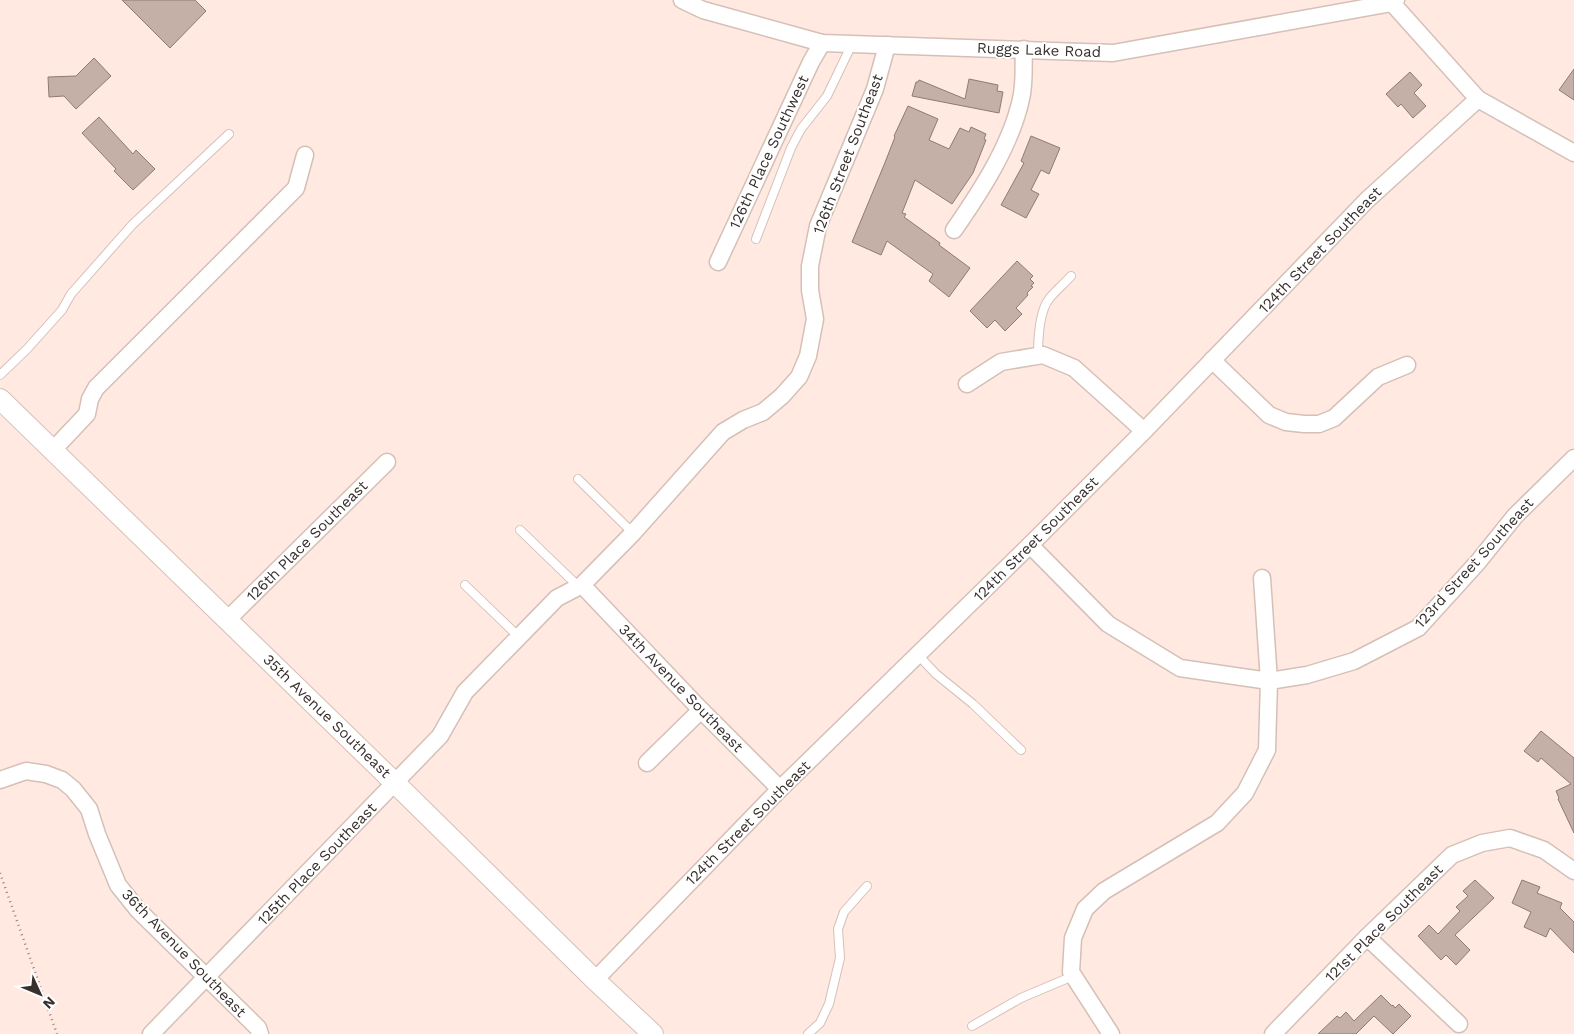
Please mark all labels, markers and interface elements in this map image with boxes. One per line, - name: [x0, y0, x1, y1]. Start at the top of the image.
- street label: Ruggs Lake Road: [977, 39, 1101, 61]
- street label: 126th Street Southeast: [809, 71, 887, 236]
- street label: 126th Place Southwest: [725, 72, 813, 232]
- street label: 124th Street Southeast: [1255, 182, 1386, 317]
- street label: 124th Street Southeast: [970, 472, 1103, 605]
- street label: 126th Place Southeast: [243, 476, 372, 605]
- street label: 123rd Street Southeast: [1411, 494, 1538, 632]
- street label: 34th Avenue Southeast: [615, 620, 747, 756]
- street label: 35th Avenue Southeast: [259, 650, 395, 782]
- street label: 124th Street Southeast: [682, 756, 815, 889]
- street label: 125th Place Southeast: [254, 799, 381, 929]
- street label: 121st Place Southeast: [1321, 860, 1447, 986]
- street label: 36th Avenue Southeast: [118, 885, 250, 1021]
- north arrow: [15, 969, 65, 1019]
- text: N: [40, 994, 59, 1012]

